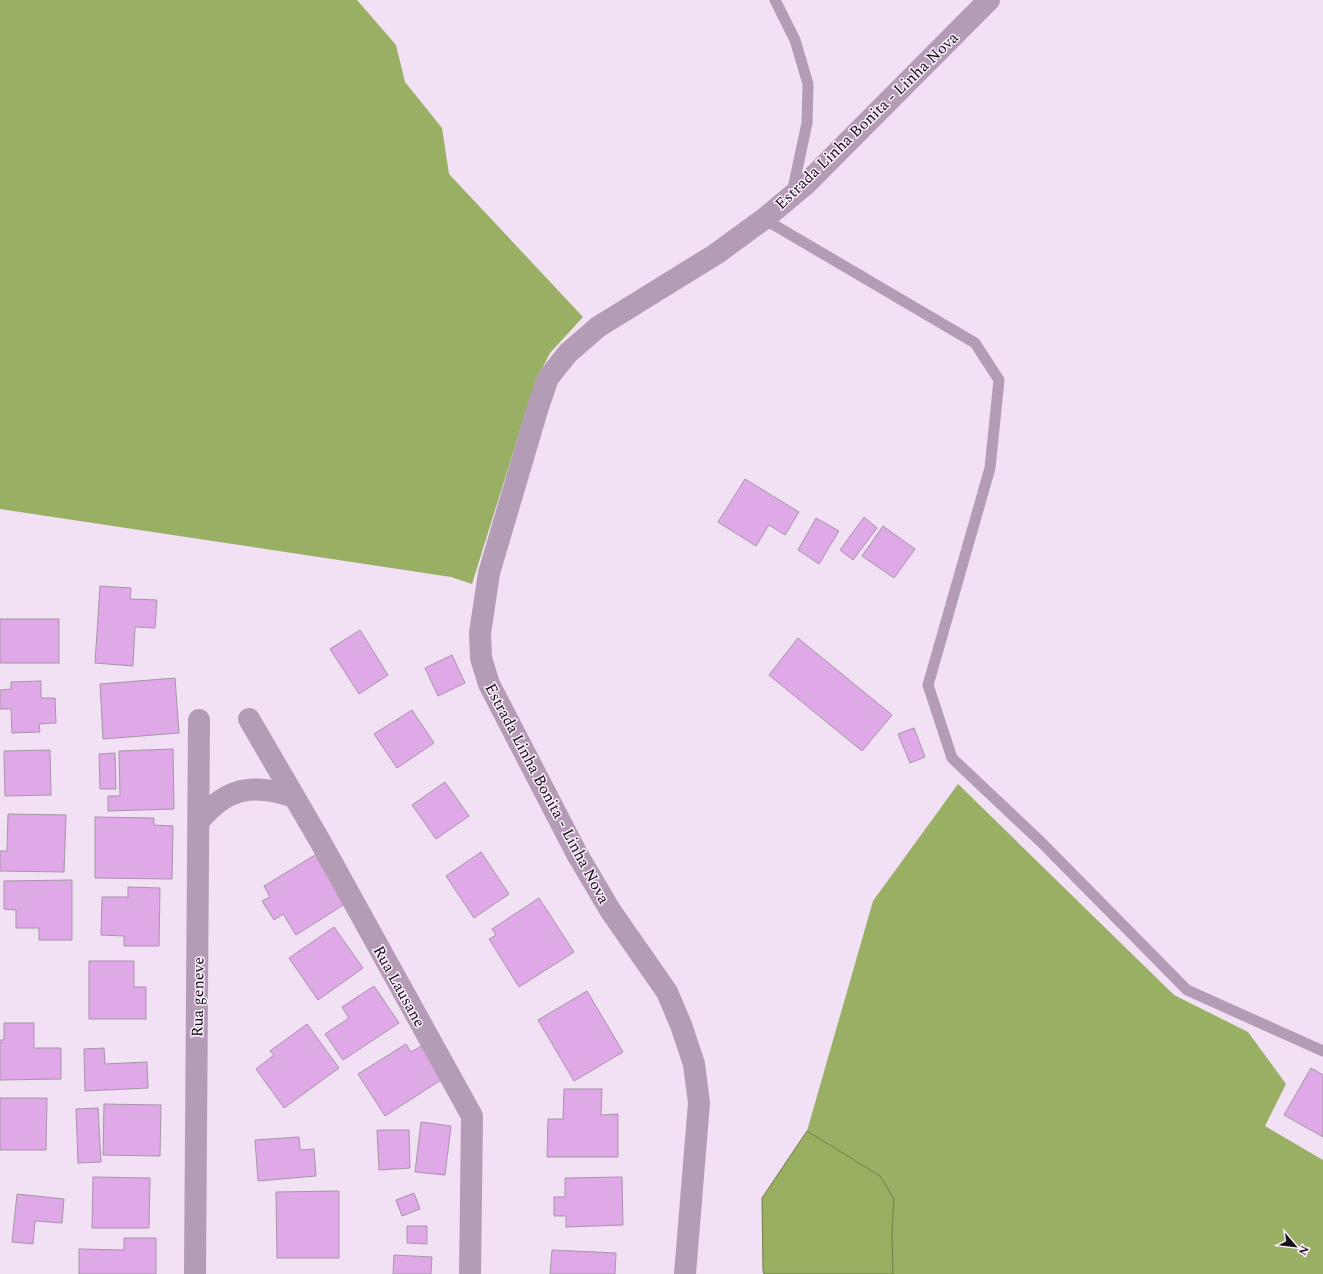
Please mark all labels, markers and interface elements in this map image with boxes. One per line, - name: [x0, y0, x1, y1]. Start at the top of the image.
- street label: Estrada Linha Bonita - Linha Nova: [769, 26, 964, 215]
- street label: Estrada Linha Bonita - Linha Nova: [479, 679, 616, 908]
- street label: Rua Lausane: [367, 941, 431, 1032]
- street label: Rua geneve: [185, 957, 211, 1037]
- north arrow: [1275, 1226, 1315, 1266]
- text: N: [1294, 1243, 1313, 1258]

